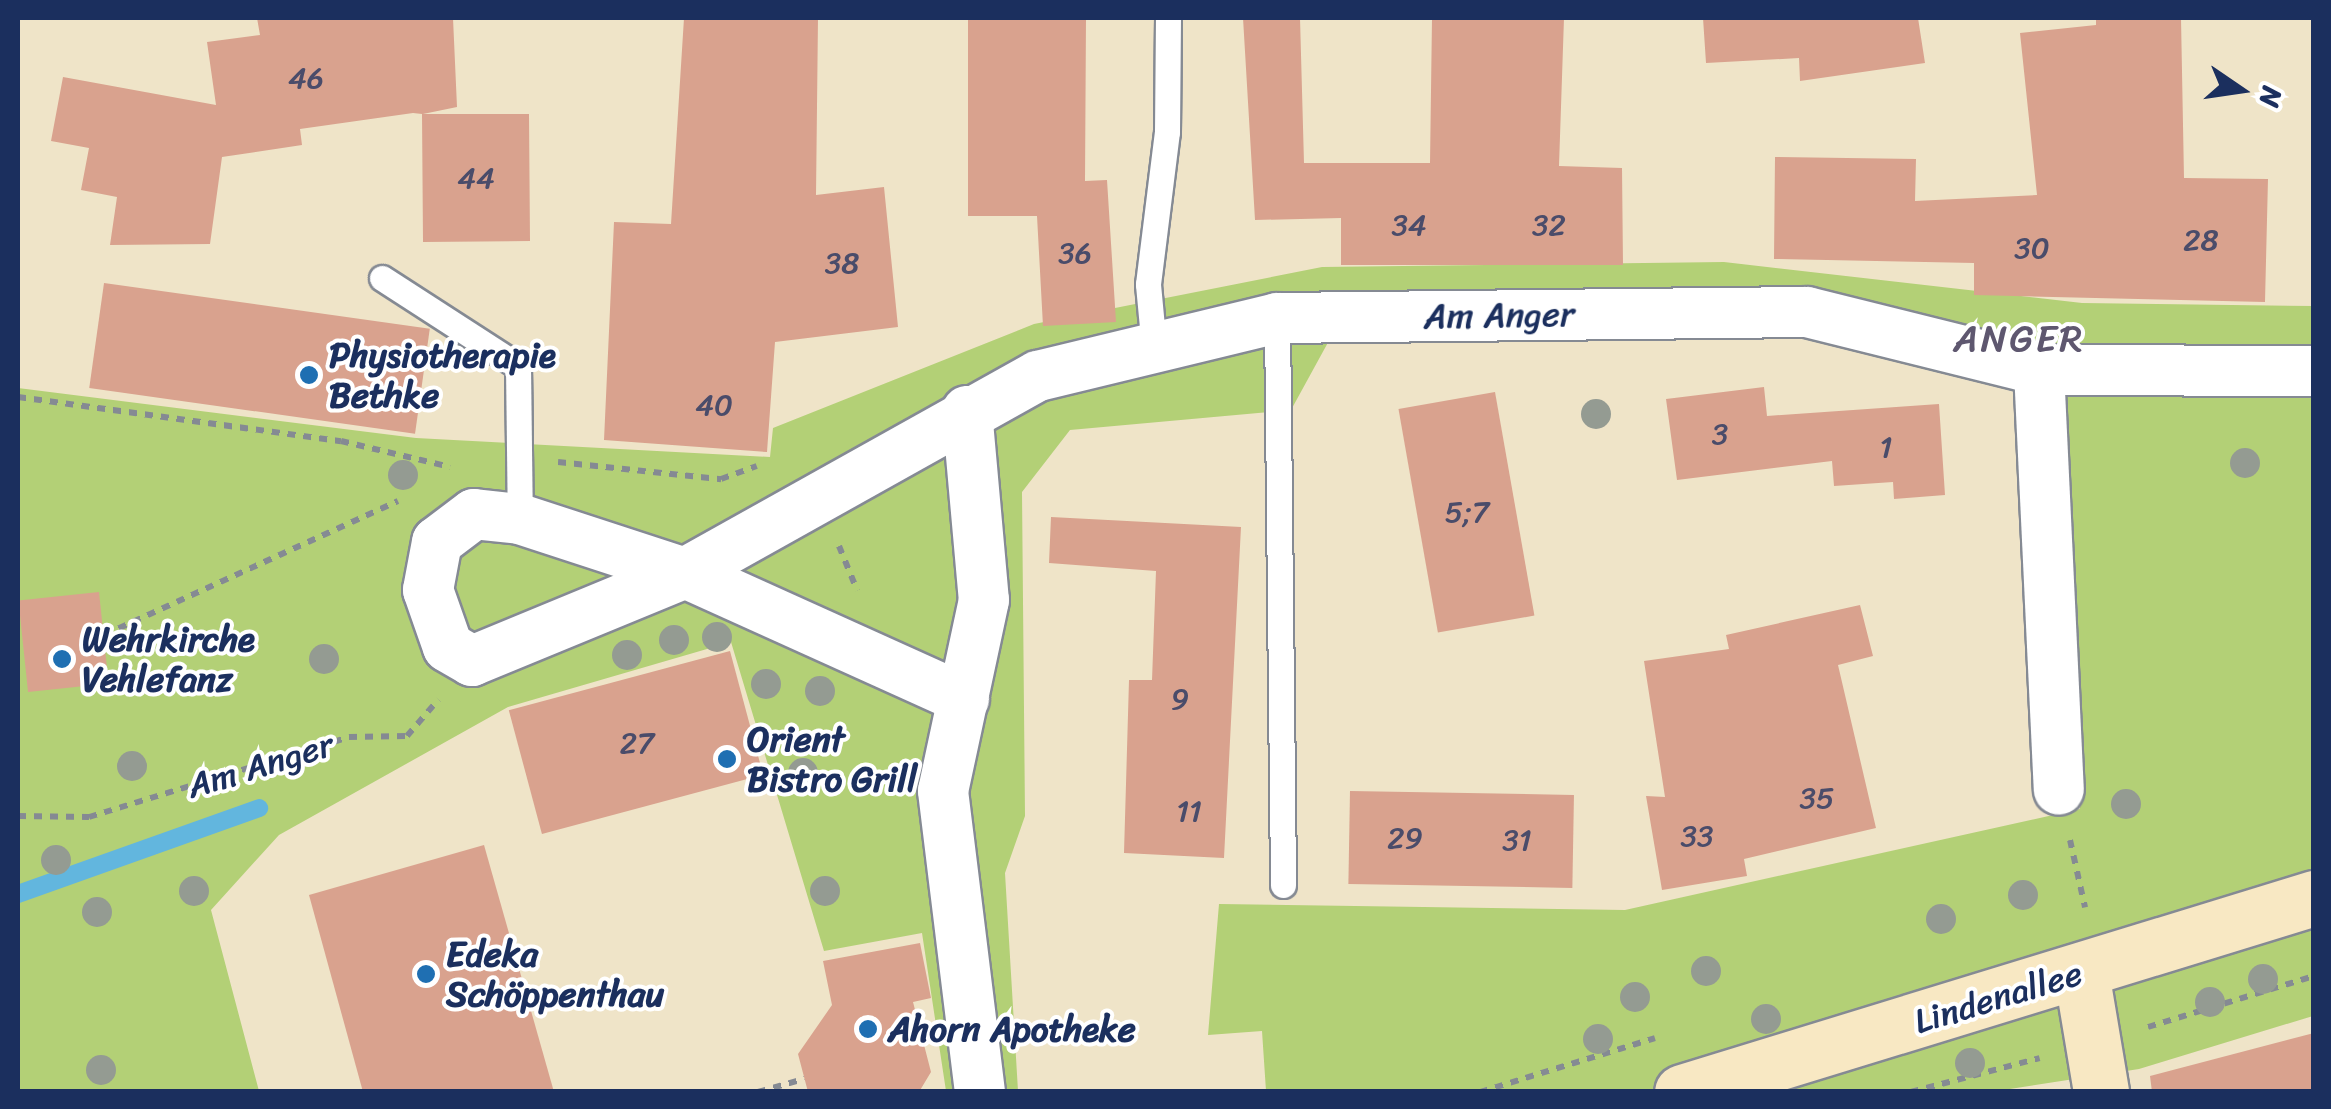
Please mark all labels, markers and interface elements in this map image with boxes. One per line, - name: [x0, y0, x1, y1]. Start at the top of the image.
- north arrow: [2191, 40, 2291, 140]
- house number: 46: [288, 60, 324, 96]
- text: N: [2245, 82, 2297, 112]
- house number: 44: [457, 160, 495, 196]
- house number: 34: [1391, 207, 1427, 243]
- house number: 32: [1532, 207, 1566, 243]
- house number: 28: [2183, 222, 2219, 258]
- house number: 30: [2014, 230, 2050, 266]
- house number: 36: [1058, 235, 1092, 271]
- house number: 38: [825, 245, 859, 281]
- street label: Am Anger: [1423, 293, 1575, 337]
- district label: ANGER: [1953, 316, 2085, 362]
- place label: Physiotherapie Bethke: [329, 334, 556, 416]
- marker: Physiotherapie Bethke: [298, 364, 320, 386]
- house number: 40: [695, 387, 733, 423]
- house number: 3: [1712, 416, 1728, 452]
- house number: 1: [1880, 429, 1892, 465]
- house number: 5;7: [1445, 494, 1489, 530]
- place label: Wehrkirche Vehlefanz: [82, 618, 255, 700]
- marker: Wehrkirche Vehlefanz: [51, 648, 73, 670]
- house number: 9: [1171, 681, 1189, 717]
- place label: Orient Bistro Grill: [747, 718, 917, 800]
- street label: Am Anger: [182, 723, 338, 807]
- house number: 27: [620, 725, 654, 761]
- marker: Orient Bistro Grill: [716, 748, 738, 770]
- house number: 35: [1800, 780, 1834, 816]
- house number: 11: [1176, 793, 1202, 829]
- house number: 33: [1681, 818, 1713, 854]
- house number: 29: [1387, 820, 1423, 856]
- house number: 31: [1502, 822, 1532, 858]
- place label: Edeka Schöppenthau: [446, 933, 664, 1015]
- street label: Lindenallee: [1909, 952, 2087, 1042]
- marker: Edeka Schöppenthau: [415, 963, 437, 985]
- place label: Ahorn Apotheke: [888, 1008, 1136, 1050]
- marker: Ahorn Apotheke: [857, 1018, 879, 1040]

